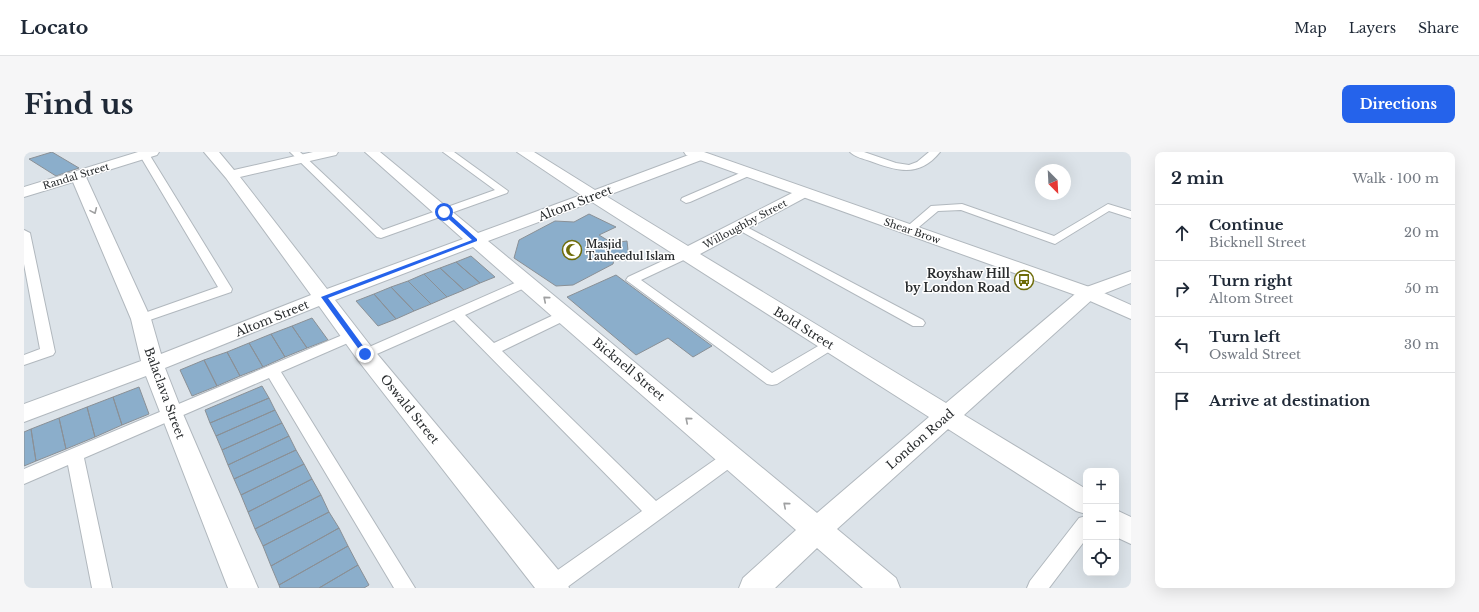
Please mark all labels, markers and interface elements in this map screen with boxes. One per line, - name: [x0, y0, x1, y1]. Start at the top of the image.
- text: Locato: [20, 16, 88, 39]
- text: Map: [1294, 19, 1327, 37]
- text: Layers: [1349, 19, 1396, 37]
- text: Share: [1418, 19, 1459, 37]
- button: Directions: [1342, 85, 1455, 123]
- text: Find us: [24, 87, 134, 122]
- street label: Randal Street: [41, 160, 111, 192]
- north arrow: [1035, 164, 1071, 200]
- text: 2 min: [1171, 168, 1224, 189]
- text: Walk · 100 m: [1352, 170, 1439, 187]
- street label: Altom Street: [535, 182, 615, 224]
- street label: Willoughby Street: [700, 196, 789, 252]
- route start: [435, 203, 453, 221]
- one-way arrow: [89, 208, 97, 215]
- street label: Shear Brow: [882, 215, 943, 247]
- text: Continue: [1209, 215, 1284, 234]
- icon: ahead: [1171, 222, 1193, 244]
- text: 20 m: [1404, 224, 1439, 241]
- text: Bicknell Street: [1209, 234, 1306, 251]
- place label: Masjid Tauheedul Islam: [586, 238, 675, 263]
- mosque icon: Masjid Tauheedul Islam: [561, 239, 583, 261]
- place label: Royshaw Hill by London Road: [904, 266, 1011, 295]
- bus stop icon: Royshaw Hill by London Road: [1013, 269, 1035, 291]
- text: Turn right: [1209, 271, 1292, 290]
- icon: right: [1171, 278, 1193, 300]
- text: 50 m: [1405, 280, 1439, 297]
- text: Altom Street: [1209, 290, 1293, 307]
- street label: Altom Street: [232, 296, 311, 340]
- one-way arrow: [543, 297, 551, 304]
- street label: Bold Street: [771, 303, 837, 353]
- text: Turn left: [1209, 327, 1280, 346]
- street label: Bicknell Street: [590, 334, 668, 404]
- icon: left: [1171, 334, 1193, 356]
- text: 30 m: [1404, 336, 1439, 353]
- street label: Balaclava Street: [141, 345, 189, 441]
- route end: [356, 345, 374, 363]
- text: Oswald Street: [1209, 346, 1301, 363]
- street label: Oswald Street: [377, 371, 443, 447]
- icon: arrive: [1171, 390, 1193, 412]
- text: Arrive at destination: [1209, 391, 1370, 410]
- street label: London Road: [883, 406, 957, 472]
- one-way arrow: [685, 417, 692, 424]
- map controls: [1083, 468, 1119, 576]
- button: +: [1083, 468, 1119, 504]
- one-way arrow: [783, 502, 791, 509]
- button: −: [1083, 504, 1119, 540]
- button: locate: [1083, 540, 1119, 576]

